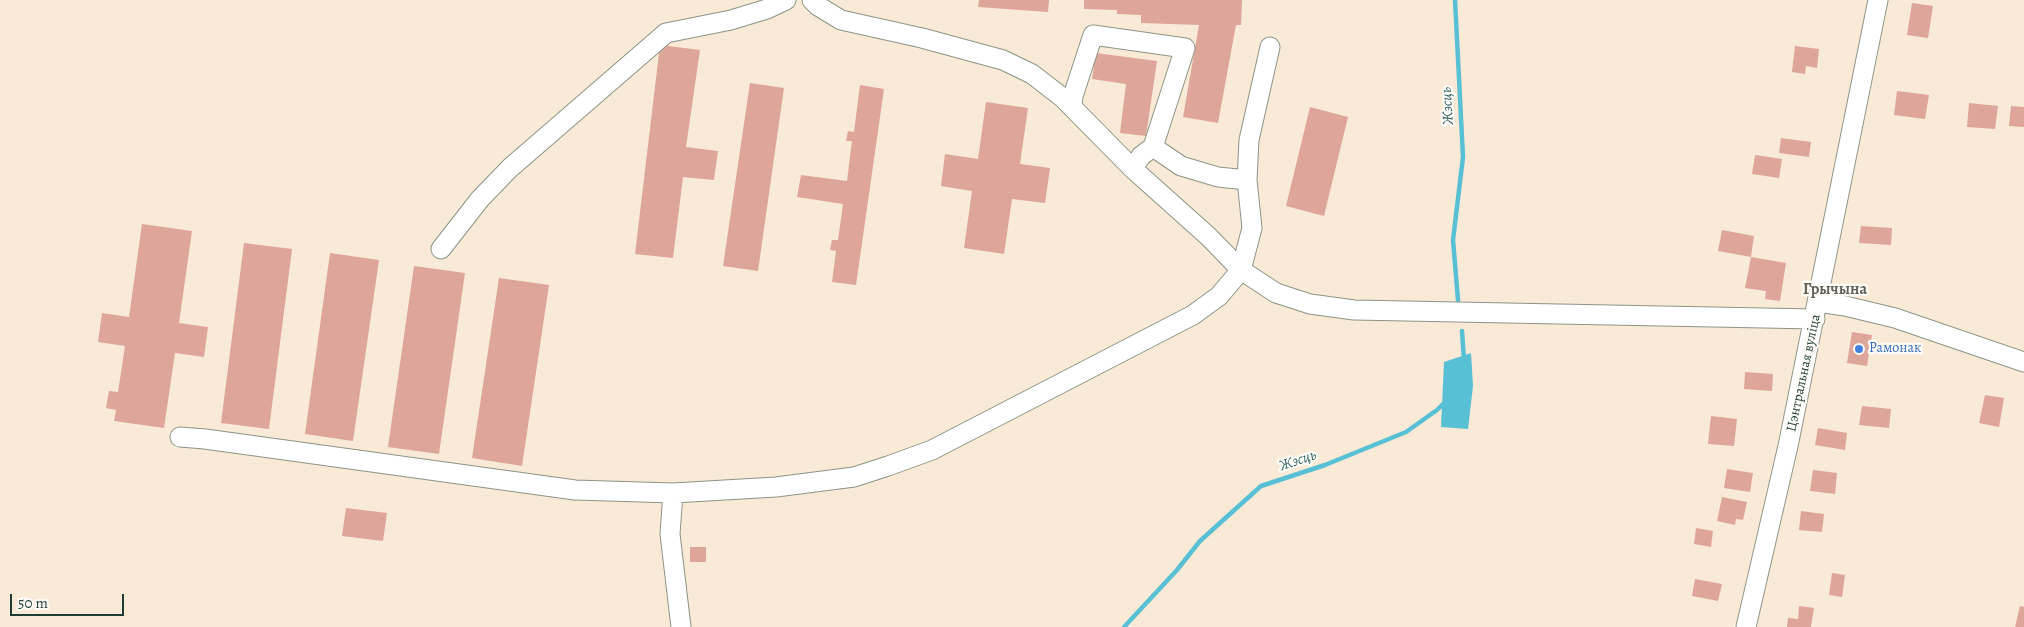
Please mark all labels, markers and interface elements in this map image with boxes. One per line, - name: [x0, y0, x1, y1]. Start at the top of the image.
- water label: Жэсць: [1438, 86, 1458, 126]
- district label: Грычына: [1803, 280, 1867, 300]
- street label: Цэнтральная вуліца: [1783, 313, 1825, 433]
- place label: Рамонак: [1869, 341, 1921, 357]
- marker: Рамонак: [1853, 343, 1865, 355]
- water label: Жэсць: [1277, 447, 1319, 475]
- scale bar: [12, 584, 126, 616]
- text: 50 m: [18, 593, 48, 613]

